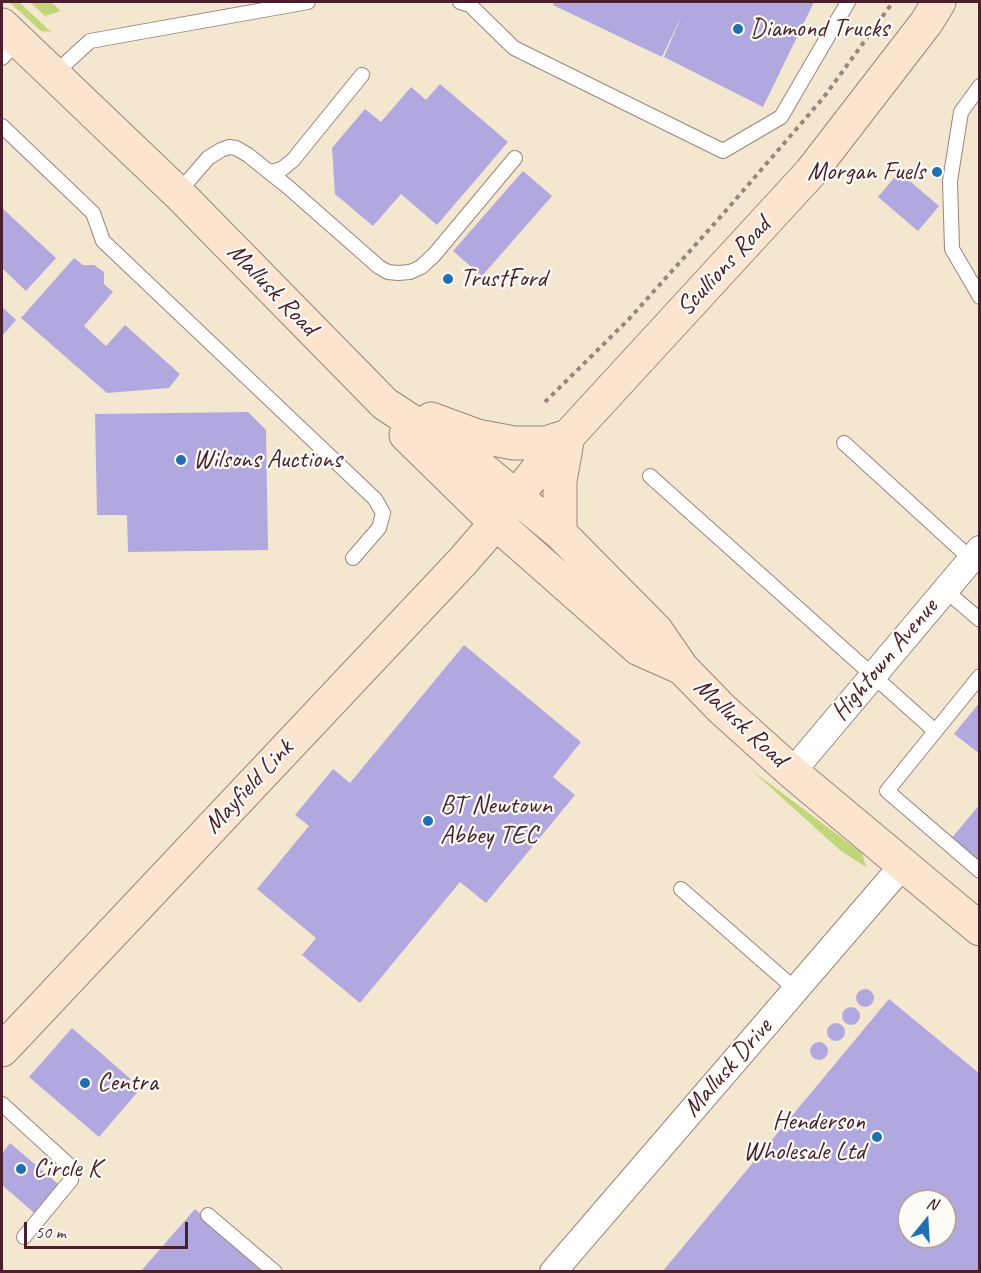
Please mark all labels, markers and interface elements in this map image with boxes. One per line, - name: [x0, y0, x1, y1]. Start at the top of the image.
- place label: Diamond Trucks: [750, 13, 889, 45]
- marker: Diamond Trucks: [731, 22, 745, 36]
- place label: Morgan Fuels: [807, 156, 925, 188]
- marker: Morgan Fuels: [930, 165, 944, 179]
- street label: Scullions Road: [670, 211, 778, 323]
- street label: Mallusk Road: [220, 237, 324, 343]
- place label: TrustFord: [460, 263, 547, 295]
- marker: TrustFord: [441, 272, 455, 286]
- place label: Wilsons Auctions: [193, 444, 342, 476]
- marker: Wilsons Auctions: [174, 453, 188, 467]
- street label: Hightown Avenue: [825, 593, 945, 727]
- street label: Mallusk Road: [687, 672, 793, 774]
- street label: Mayfield Link: [198, 734, 300, 840]
- place label: BT Newtown Abbey TEC: [440, 790, 552, 852]
- marker: BT Newtown Abbey TEC: [421, 814, 435, 828]
- street label: Mallusk Drive: [677, 1013, 779, 1123]
- place label: Centra: [97, 1067, 158, 1099]
- marker: Centra: [78, 1076, 92, 1090]
- place label: Henderson Wholesale Ltd: [743, 1106, 865, 1168]
- marker: Henderson Wholesale Ltd: [870, 1130, 884, 1144]
- place label: Circle K: [33, 1153, 101, 1185]
- marker: Circle K: [14, 1162, 28, 1176]
- north arrow: [897, 1189, 957, 1249]
- text: N: [924, 1193, 940, 1215]
- scale bar: [27, 1210, 190, 1248]
- text: 50 m: [35, 1221, 66, 1243]

